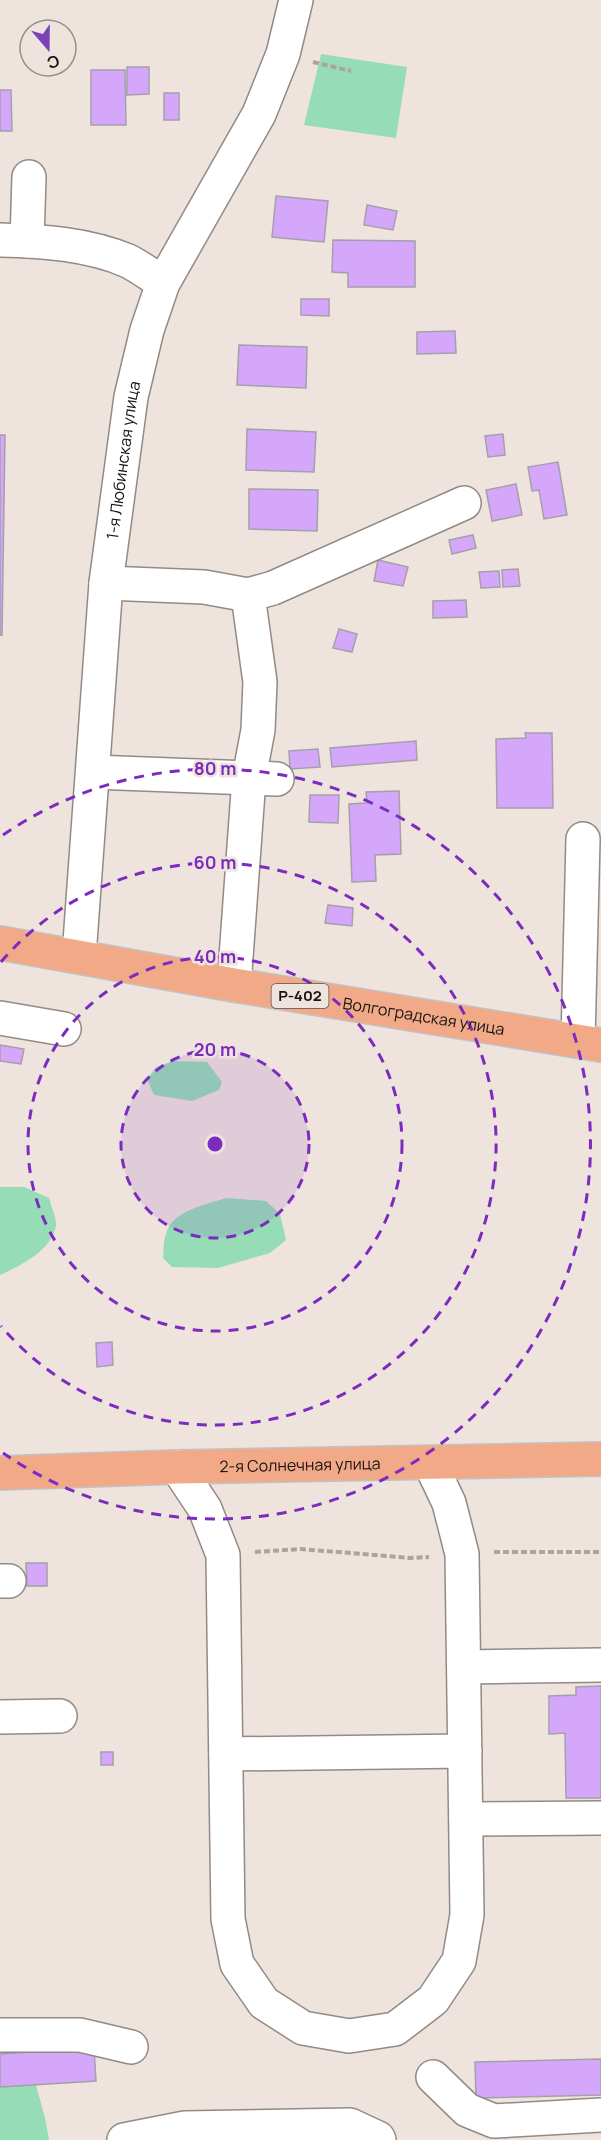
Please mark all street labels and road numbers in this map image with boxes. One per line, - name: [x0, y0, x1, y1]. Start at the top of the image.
- street label: 1-я Любинская улица: [101, 379, 145, 541]
- road number: Р-402: [272, 984, 328, 1008]
- street label: Волгоградская улица: [341, 992, 506, 1040]
- street label: 2-я Солнечная улица: [219, 1452, 381, 1477]

